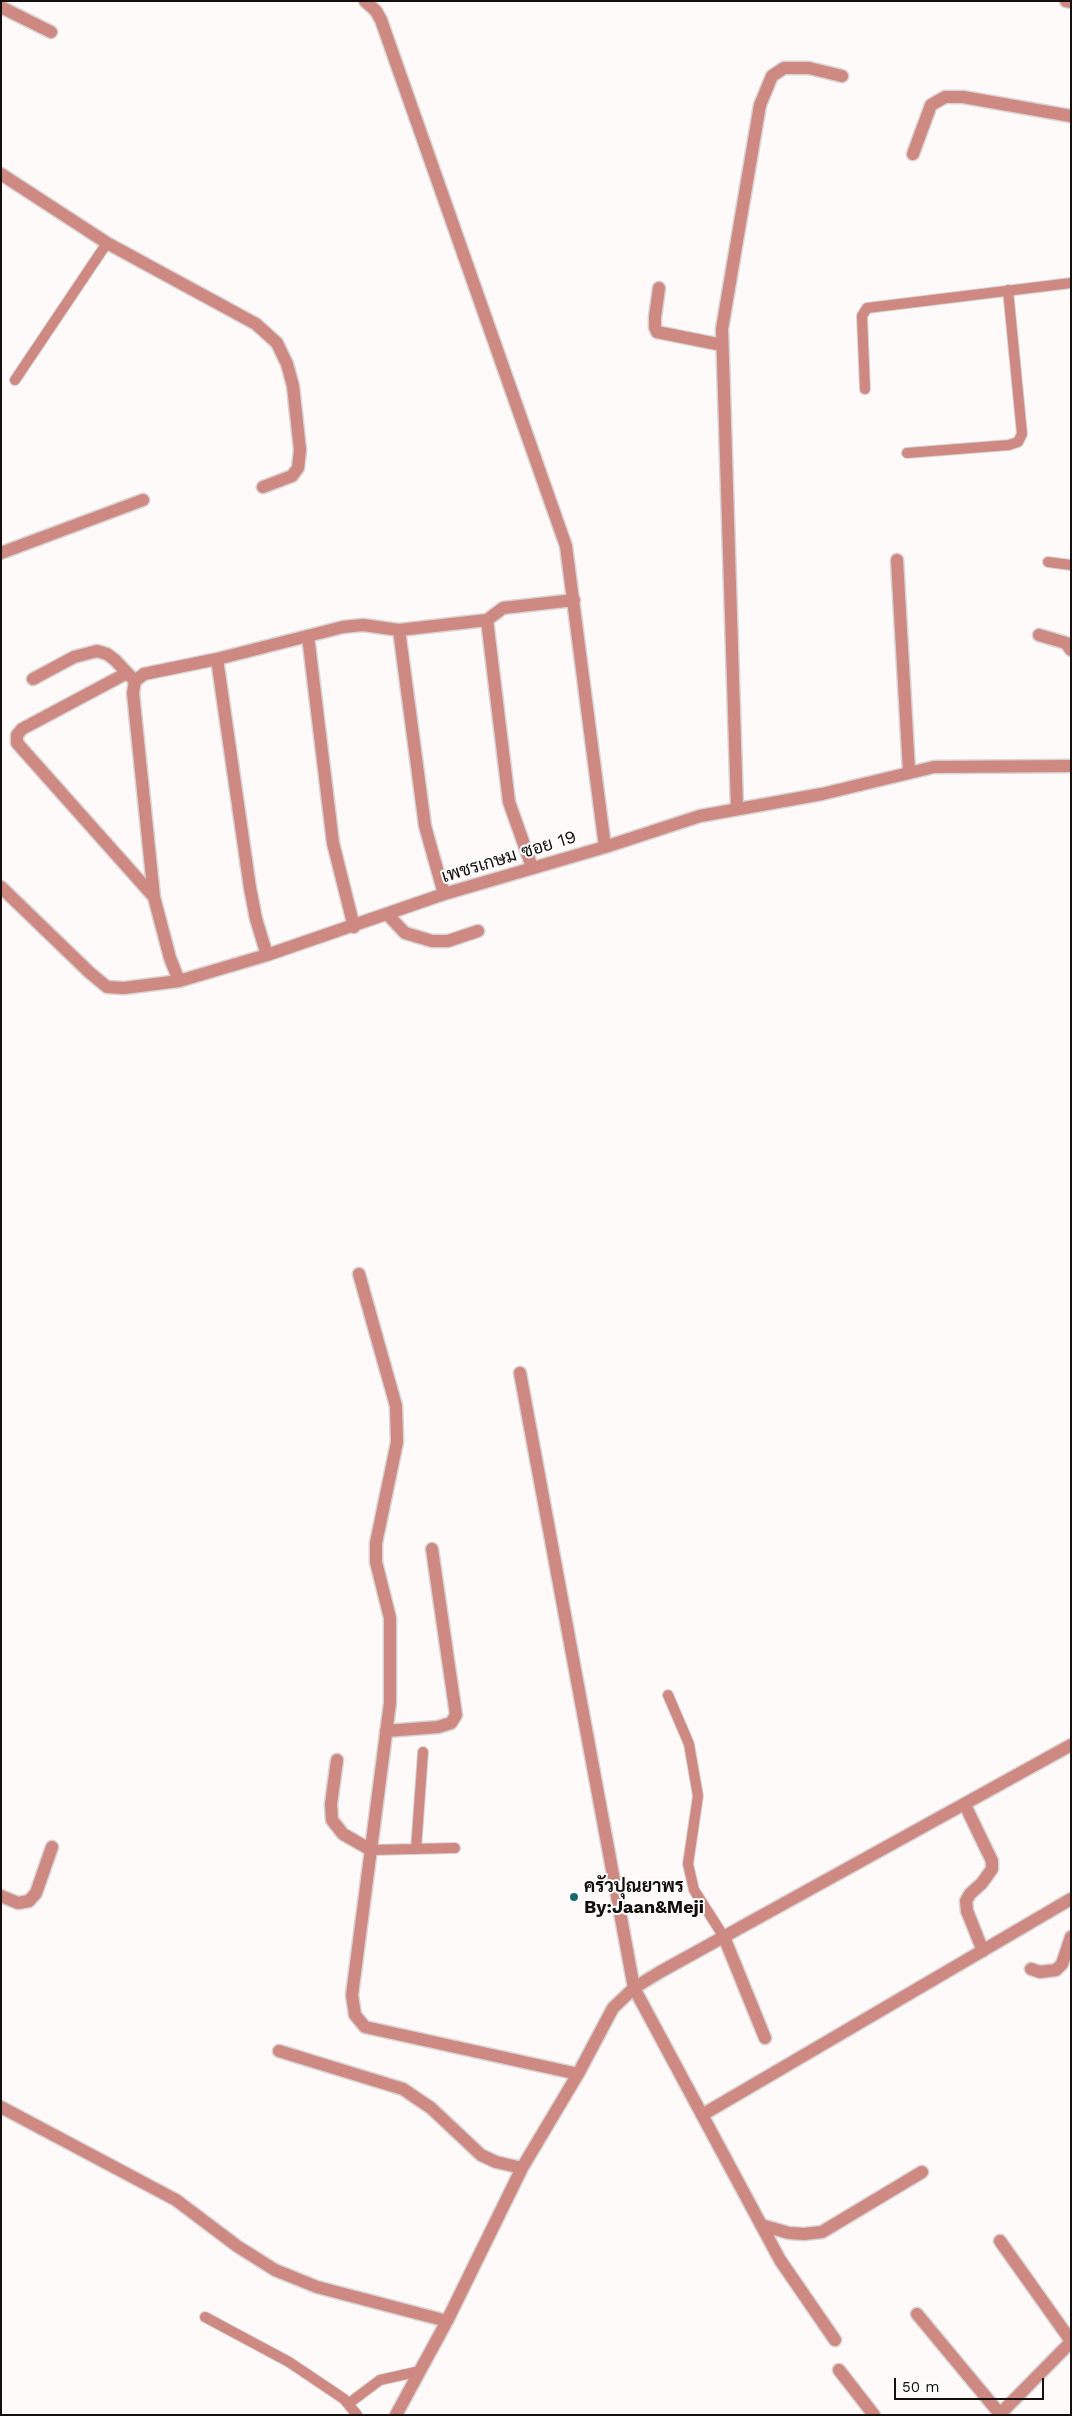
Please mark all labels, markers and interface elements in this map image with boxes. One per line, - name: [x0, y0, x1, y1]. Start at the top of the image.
- street label: เพชรเกษม ซอย 19: [439, 826, 579, 888]
- place label: ครัวปุณยาพร By:Jaan&Meji: [584, 1876, 704, 1918]
- marker: ครัวปุณยาพร By:Jaan&Meji: [568, 1891, 580, 1903]
- scale bar: [897, 2368, 1047, 2400]
- text: 50 m: [902, 2378, 939, 2396]

